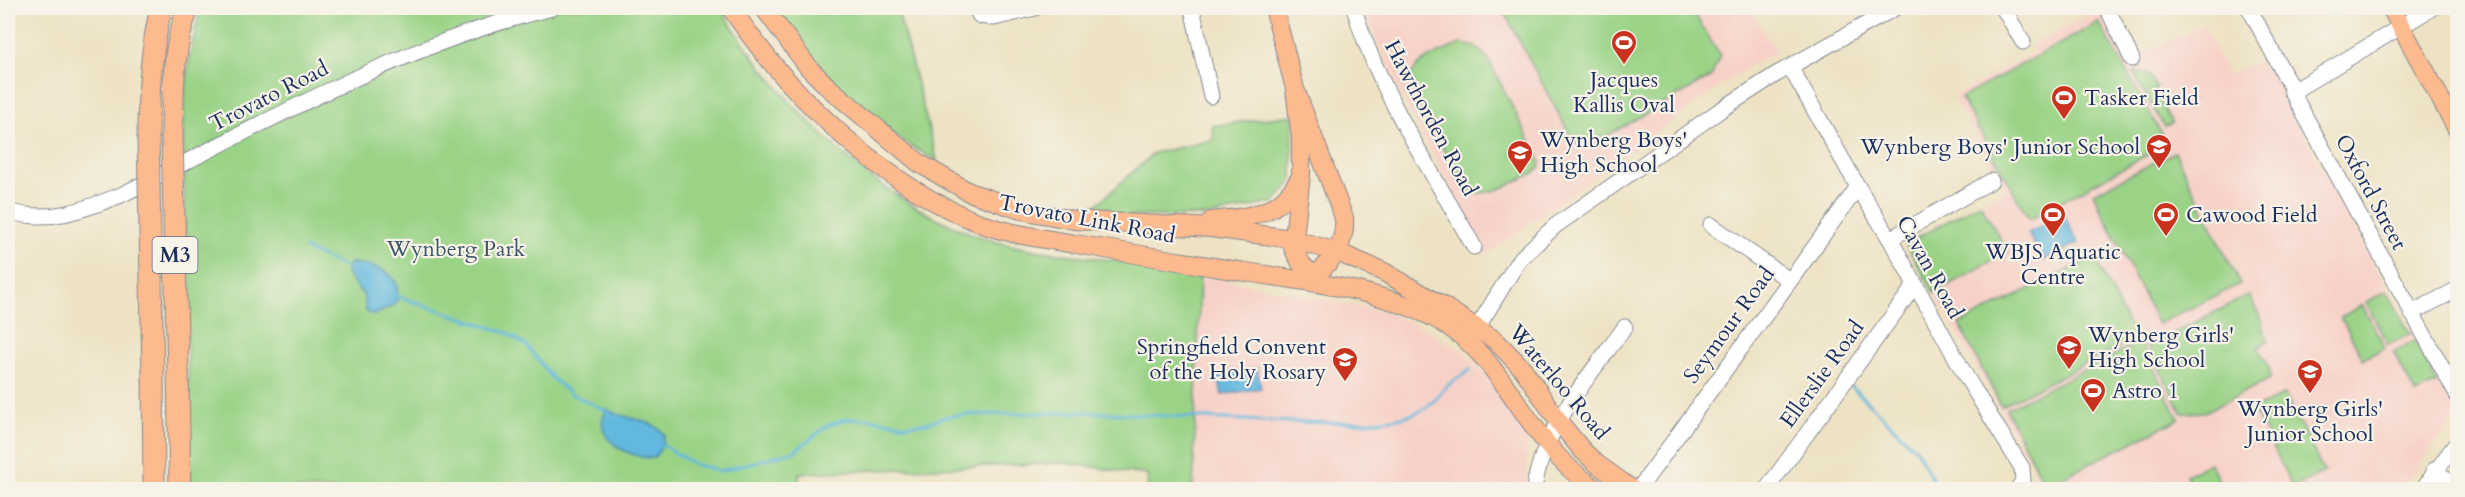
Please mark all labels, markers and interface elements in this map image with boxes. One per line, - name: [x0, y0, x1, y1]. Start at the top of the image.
- sports icon: Jacques Kallis Oval: [1609, 28, 1639, 66]
- street label: Hawthorden Road: [1377, 35, 1485, 202]
- street label: Trovato Road: [204, 53, 334, 139]
- place label: Jacques Kallis Oval: [1573, 65, 1675, 120]
- sports icon: Tasker Field: [2049, 83, 2079, 121]
- place label: Tasker Field: [2084, 83, 2199, 113]
- place label: Wynberg Boys' High School: [1539, 125, 1687, 180]
- street label: Oxford Street: [2328, 129, 2414, 255]
- place label: Wynberg Boys' Junior School: [1859, 132, 2140, 162]
- school or university icon: Wynberg Boys' Junior School: [2144, 132, 2174, 170]
- school or university icon: Wynberg Boys' High School: [1505, 138, 1535, 176]
- street label: Trovato Link Road: [996, 187, 1178, 251]
- sports icon: WBJS Aquatic Centre: [2038, 200, 2068, 238]
- sports icon: Cawood Field: [2151, 200, 2181, 238]
- place label: Cawood Field: [2186, 200, 2318, 230]
- street label: Cavan Road: [1889, 210, 1971, 324]
- park label: Wynberg Park: [386, 234, 526, 264]
- road number: M3: [152, 237, 198, 273]
- place label: WBJS Aquatic Centre: [1984, 237, 2121, 292]
- street label: Seymour Road: [1676, 260, 1782, 389]
- street label: Ellerslie Road: [1773, 314, 1871, 434]
- street label: Waterloo Road: [1501, 317, 1616, 446]
- place label: Wynberg Girls' High School: [2087, 320, 2234, 375]
- place label: Springfield Convent of the Holy Rosary: [1137, 332, 1326, 387]
- school or university icon: Wynberg Girls' High School: [2054, 333, 2084, 371]
- school or university icon: Springfield Convent of the Holy Rosary: [1330, 345, 1360, 383]
- school or university icon: Wynberg Girls' Junior School: [2295, 357, 2325, 395]
- sports icon: Astro 1: [2078, 376, 2108, 414]
- place label: Astro 1: [2112, 376, 2179, 406]
- place label: Wynberg Girls' Junior School: [2236, 394, 2383, 449]

